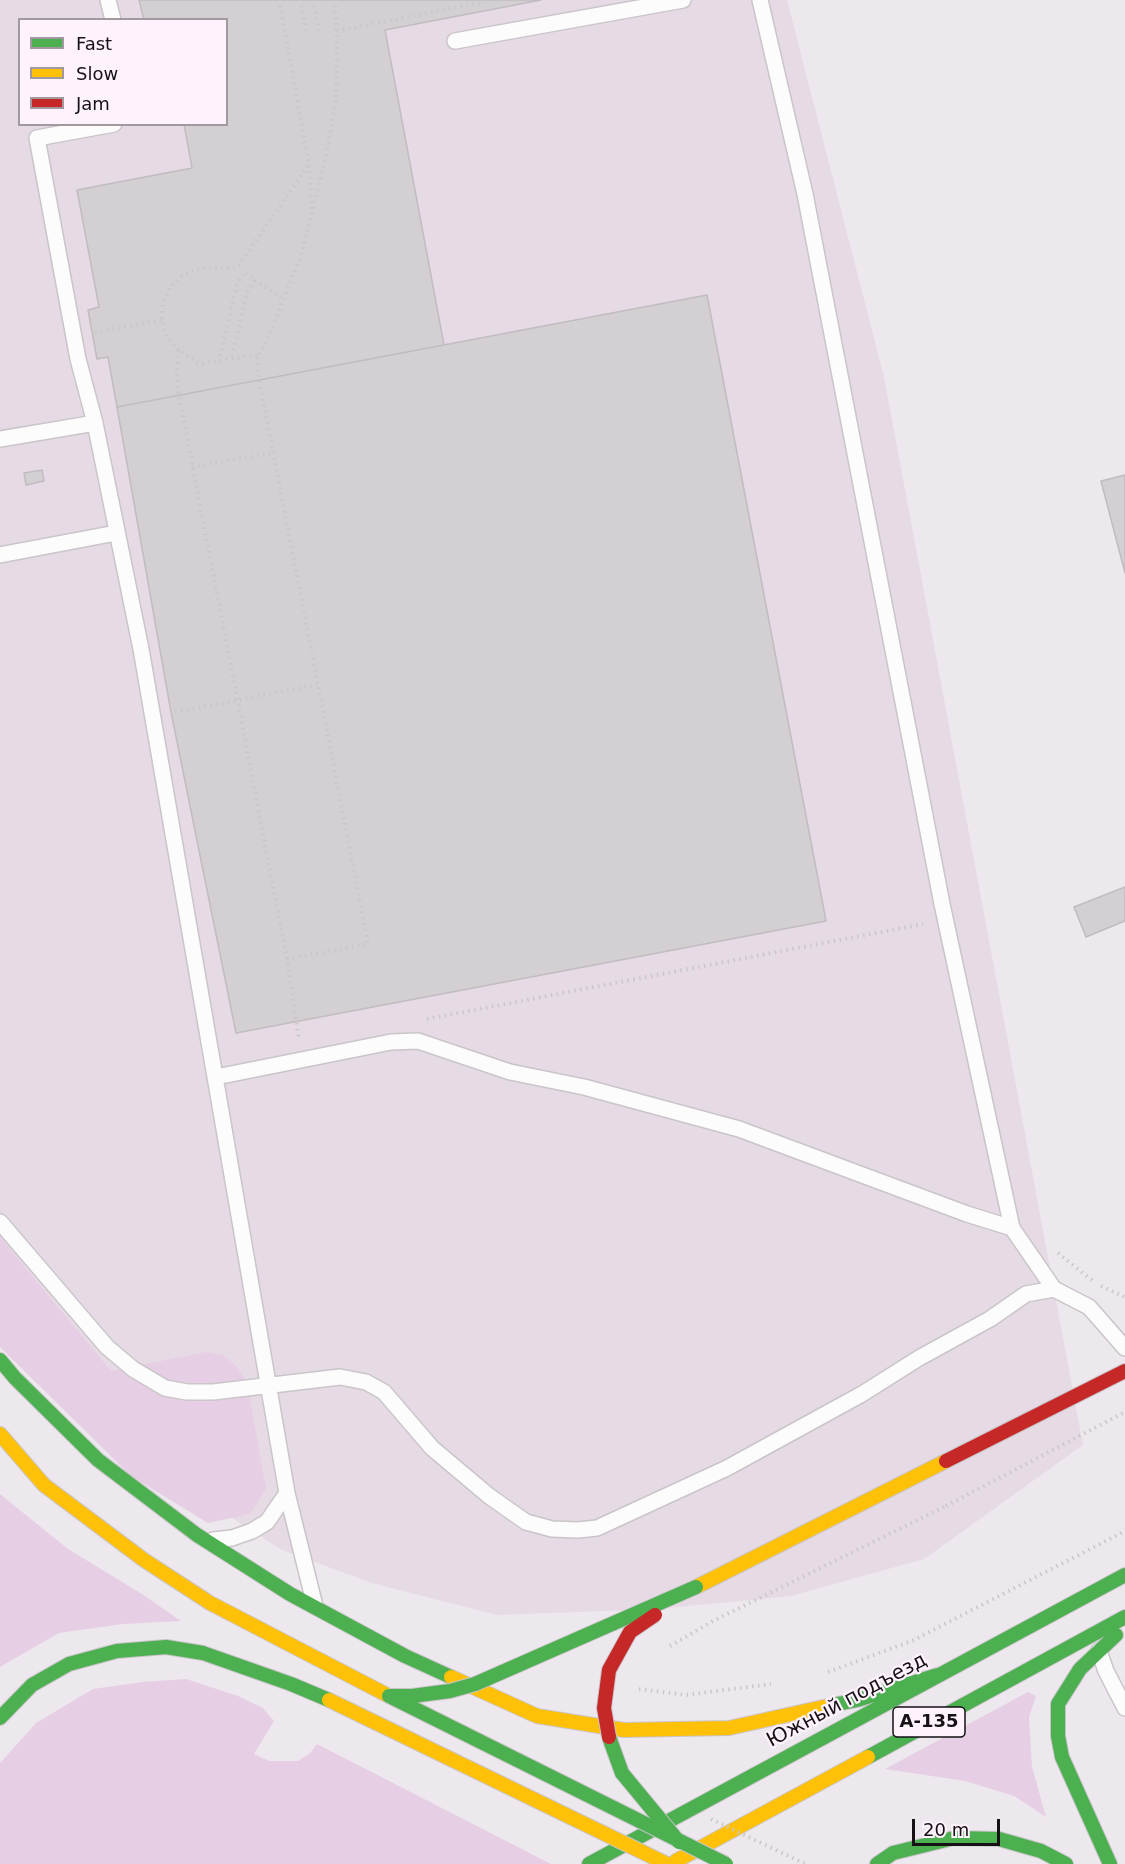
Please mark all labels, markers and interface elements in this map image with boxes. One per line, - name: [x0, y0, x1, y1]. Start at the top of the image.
- legend: [18, 18, 228, 126]
- text: Fast: [76, 33, 112, 54]
- text: Slow: [76, 63, 118, 84]
- text: Jam: [76, 93, 110, 114]
- street label: Южный подъезд: [763, 1649, 931, 1753]
- road number: А-135: [893, 1707, 965, 1737]
- scale bar: [915, 1807, 1004, 1845]
- text: 20 m: [923, 1819, 969, 1840]

